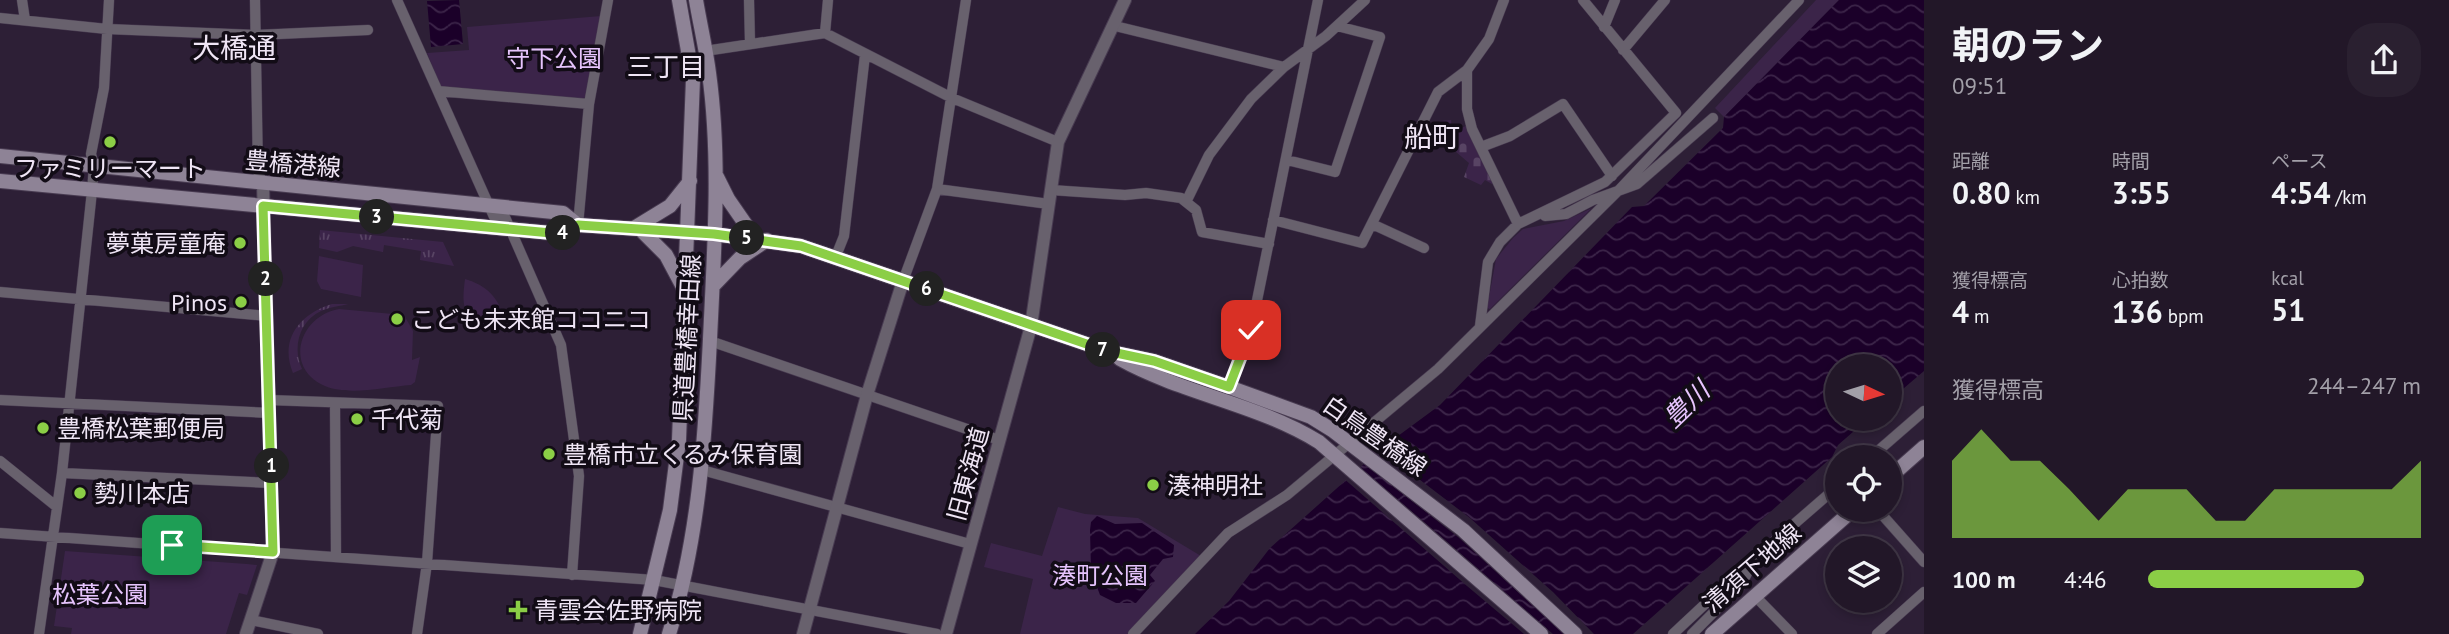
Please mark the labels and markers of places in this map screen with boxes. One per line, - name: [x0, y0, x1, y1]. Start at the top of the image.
- marker: ファミリーマート: [102, 134, 118, 150]
- place label: ファミリーマート: [14, 153, 206, 184]
- pin: 3: [360, 200, 394, 234]
- pin: 4: [546, 216, 580, 250]
- pin: 5: [730, 220, 764, 256]
- place label: 夢菓房童庵: [106, 228, 226, 259]
- marker: 夢菓房童庵: [232, 235, 248, 251]
- pin: 2: [248, 262, 284, 296]
- pin: 6: [909, 272, 944, 306]
- place label: Pinos: [171, 287, 227, 318]
- marker: Pinos: [233, 294, 249, 310]
- pin: [1221, 300, 1281, 360]
- place label: こども未来館ココニコ: [411, 304, 651, 335]
- marker: こども未来館ココニコ: [389, 311, 405, 327]
- pin: 7: [1086, 332, 1120, 368]
- place label: 千代菊: [371, 404, 443, 435]
- marker: 千代菊: [349, 411, 365, 427]
- place label: 豊橋松葉郵便局: [57, 413, 225, 444]
- marker: 豊橋松葉郵便局: [35, 420, 51, 436]
- place label: 豊橋市立くるみ保育園: [563, 439, 803, 470]
- marker: 豊橋市立くるみ保育園: [541, 446, 557, 462]
- pin: 1: [254, 448, 290, 484]
- place label: 湊神明社: [1167, 470, 1263, 501]
- marker: 湊神明社: [1145, 477, 1161, 493]
- place label: 勢川本店: [94, 478, 190, 509]
- marker: 勢川本店: [72, 485, 88, 501]
- pin: [142, 515, 202, 575]
- place label: 青雲会佐野病院: [534, 595, 702, 626]
- marker: 青雲会佐野病院: [508, 600, 528, 620]

